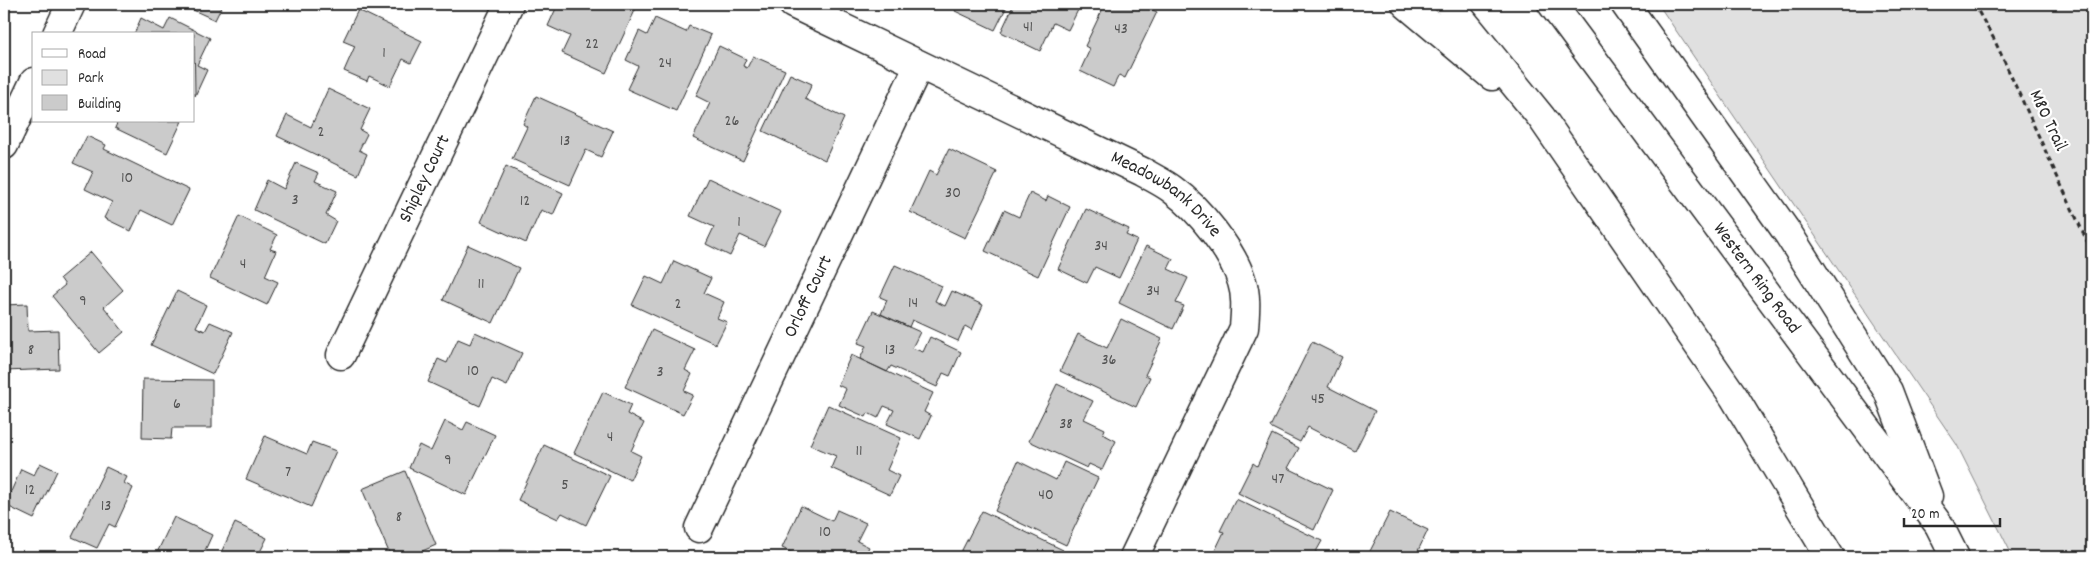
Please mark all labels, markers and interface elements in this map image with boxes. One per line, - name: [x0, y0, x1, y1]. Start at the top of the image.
- house number: 41: [1023, 16, 1033, 39]
- house number: 43: [1114, 18, 1128, 41]
- legend: [32, 32, 195, 122]
- house number: 22: [585, 33, 599, 56]
- house number: 1: [382, 42, 386, 65]
- text: Road: [78, 44, 106, 66]
- house number: 24: [658, 52, 672, 75]
- text: Park: [78, 68, 104, 90]
- street label: M80 Trail: [2021, 86, 2073, 157]
- text: Building: [78, 94, 121, 116]
- house number: 26: [725, 110, 740, 133]
- house number: 2: [318, 121, 325, 144]
- house number: 13: [560, 130, 570, 153]
- street label: Shipley Court: [393, 131, 458, 228]
- street label: Meadowbank Drive: [1106, 145, 1228, 243]
- house number: 10: [121, 167, 133, 190]
- house number: 30: [945, 182, 961, 205]
- house number: 3: [291, 189, 299, 212]
- house number: 12: [520, 190, 530, 213]
- house number: 1: [737, 211, 741, 234]
- street label: Western Ring Road: [1706, 217, 1806, 340]
- house number: 34: [1094, 235, 1108, 258]
- street label: Orloff Court: [778, 251, 840, 342]
- house number: 4: [240, 253, 246, 276]
- house number: 11: [477, 273, 485, 296]
- house number: 34: [1146, 280, 1160, 303]
- house number: 9: [79, 290, 87, 313]
- house number: 14: [908, 292, 918, 315]
- house number: 2: [675, 293, 682, 316]
- house number: 8: [28, 339, 34, 362]
- house number: 13: [885, 339, 895, 362]
- house number: 36: [1102, 349, 1117, 372]
- house number: 10: [467, 360, 479, 383]
- house number: 3: [656, 361, 664, 384]
- house number: 45: [1311, 388, 1325, 411]
- house number: 6: [173, 393, 181, 416]
- house number: 38: [1059, 413, 1073, 436]
- house number: 4: [607, 426, 613, 449]
- house number: 11: [855, 440, 863, 463]
- house number: 9: [444, 449, 452, 472]
- house number: 7: [285, 461, 291, 484]
- house number: 47: [1272, 468, 1284, 491]
- house number: 5: [561, 474, 569, 497]
- house number: 12: [25, 479, 35, 502]
- house number: 40: [1038, 484, 1054, 507]
- house number: 13: [101, 495, 111, 518]
- scale bar: [1904, 496, 2000, 528]
- text: 20 m: [1911, 504, 1939, 526]
- house number: 8: [396, 506, 402, 529]
- house number: 10: [819, 521, 831, 544]

